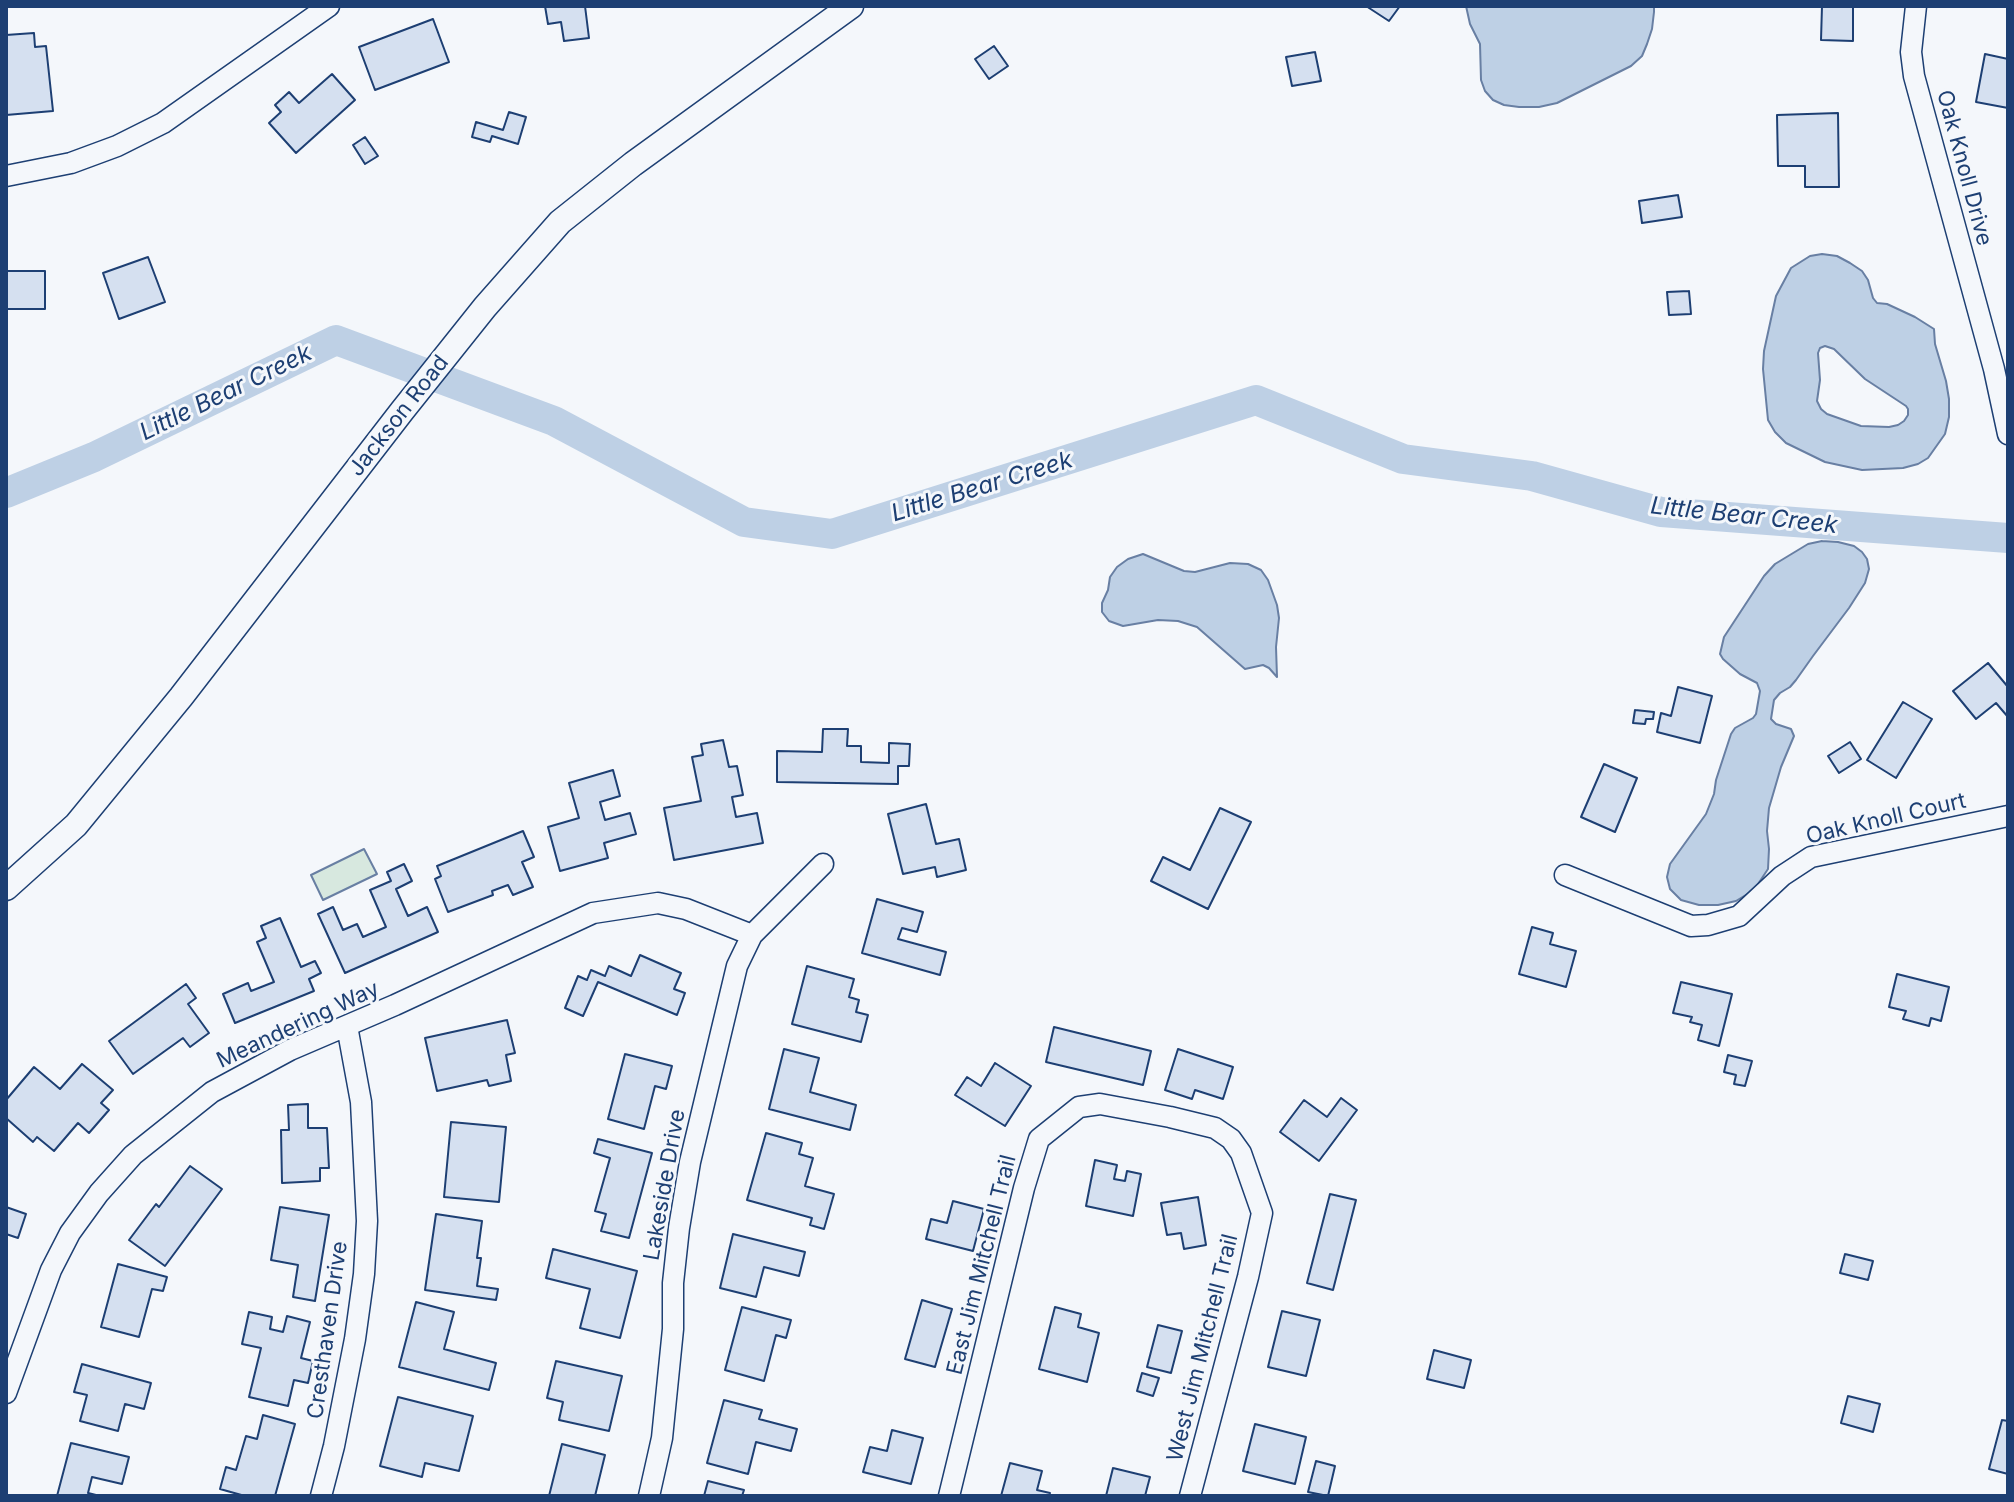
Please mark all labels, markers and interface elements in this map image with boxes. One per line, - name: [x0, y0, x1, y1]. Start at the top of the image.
- street label: Oak Knoll Drive: [1931, 87, 1997, 249]
- water label: Little Bear Creek: [135, 339, 317, 447]
- street label: Jackson Road: [343, 350, 455, 482]
- water label: Little Bear Creek: [888, 446, 1076, 528]
- water label: Little Bear Creek: [1649, 492, 1839, 540]
- street label: Oak Knoll Court: [1803, 788, 1969, 850]
- street label: Meandering Way: [213, 976, 383, 1074]
- street label: Lakeside Drive: [639, 1107, 691, 1263]
- street label: East Jim Mitchell Trail: [942, 1152, 1022, 1378]
- street label: West Jim Mitchell Trail: [1162, 1232, 1244, 1464]
- street label: Cresthaven Drive: [302, 1239, 354, 1421]

